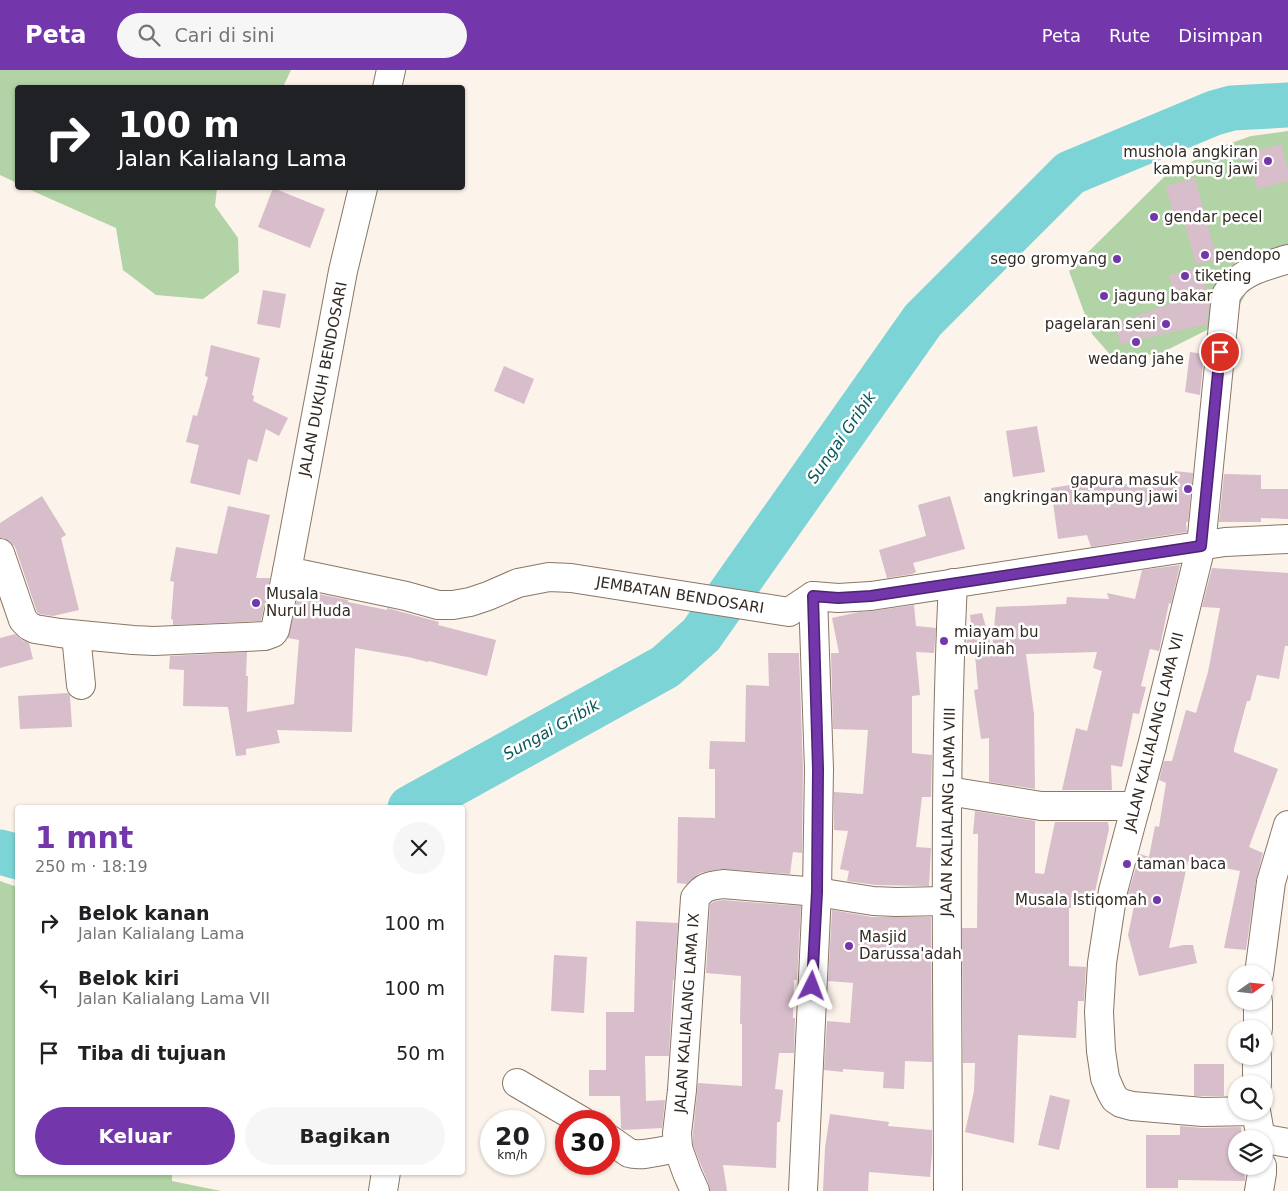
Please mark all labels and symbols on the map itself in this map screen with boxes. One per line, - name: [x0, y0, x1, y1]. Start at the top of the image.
- place label: mushola angkiran kampung jawi: [1123, 143, 1258, 178]
- marker: mushola angkiran kampung jawi: [1262, 155, 1274, 167]
- place label: gendar pecel: [1164, 208, 1262, 226]
- marker: gendar pecel: [1148, 211, 1160, 223]
- place label: pendopo: [1215, 246, 1281, 264]
- marker: pendopo: [1199, 249, 1211, 261]
- place label: sego gromyang: [990, 250, 1107, 268]
- marker: sego gromyang: [1111, 253, 1123, 265]
- place label: tiketing: [1195, 267, 1252, 285]
- marker: tiketing: [1179, 270, 1191, 282]
- street label: JALAN DUKUH BENDOSARI: [295, 280, 351, 479]
- place label: jagung bakar: [1113, 287, 1214, 305]
- marker: jagung bakar: [1098, 290, 1110, 302]
- place label: pagelaran seni: [1045, 315, 1156, 333]
- marker: pagelaran seni: [1160, 318, 1172, 330]
- pin: [1199, 331, 1241, 373]
- marker: wedang jahe: [1130, 336, 1142, 348]
- place label: wedang jahe: [1088, 350, 1184, 368]
- water label: Sungai Gribik: [803, 387, 880, 487]
- place label: gapura masuk angkringan kampung jawi: [983, 471, 1178, 506]
- marker: gapura masuk angkringan kampung jawi: [1182, 483, 1194, 495]
- street label: JEMBATAN BENDOSARI: [594, 573, 765, 617]
- place label: Musala Nurul Huda: [266, 585, 351, 620]
- marker: Musala Nurul Huda: [250, 597, 262, 609]
- place label: miayam bu mujinah: [954, 623, 1038, 658]
- street label: JALAN KALIALANG LAMA VII: [1120, 630, 1188, 835]
- marker: miayam bu mujinah: [938, 635, 950, 647]
- water label: Sungai Gribik: [500, 695, 603, 764]
- street label: JALAN KALIALANG LAMA VIII: [937, 707, 959, 918]
- place label: taman baca: [1137, 855, 1226, 873]
- marker: taman baca: [1121, 858, 1133, 870]
- place label: Musala Istiqomah: [1015, 891, 1147, 909]
- marker: Musala Istiqomah: [1151, 894, 1163, 906]
- street label: JALAN KALIALANG LAMA IX: [671, 912, 703, 1115]
- place label: Masjid Darussa'adah: [859, 928, 962, 963]
- marker: Masjid Darussa'adah: [843, 940, 855, 952]
- position arrow: [785, 959, 837, 1011]
- north arrow: [1228, 965, 1272, 1010]
- speed limit sign: 30: [555, 1110, 620, 1175]

